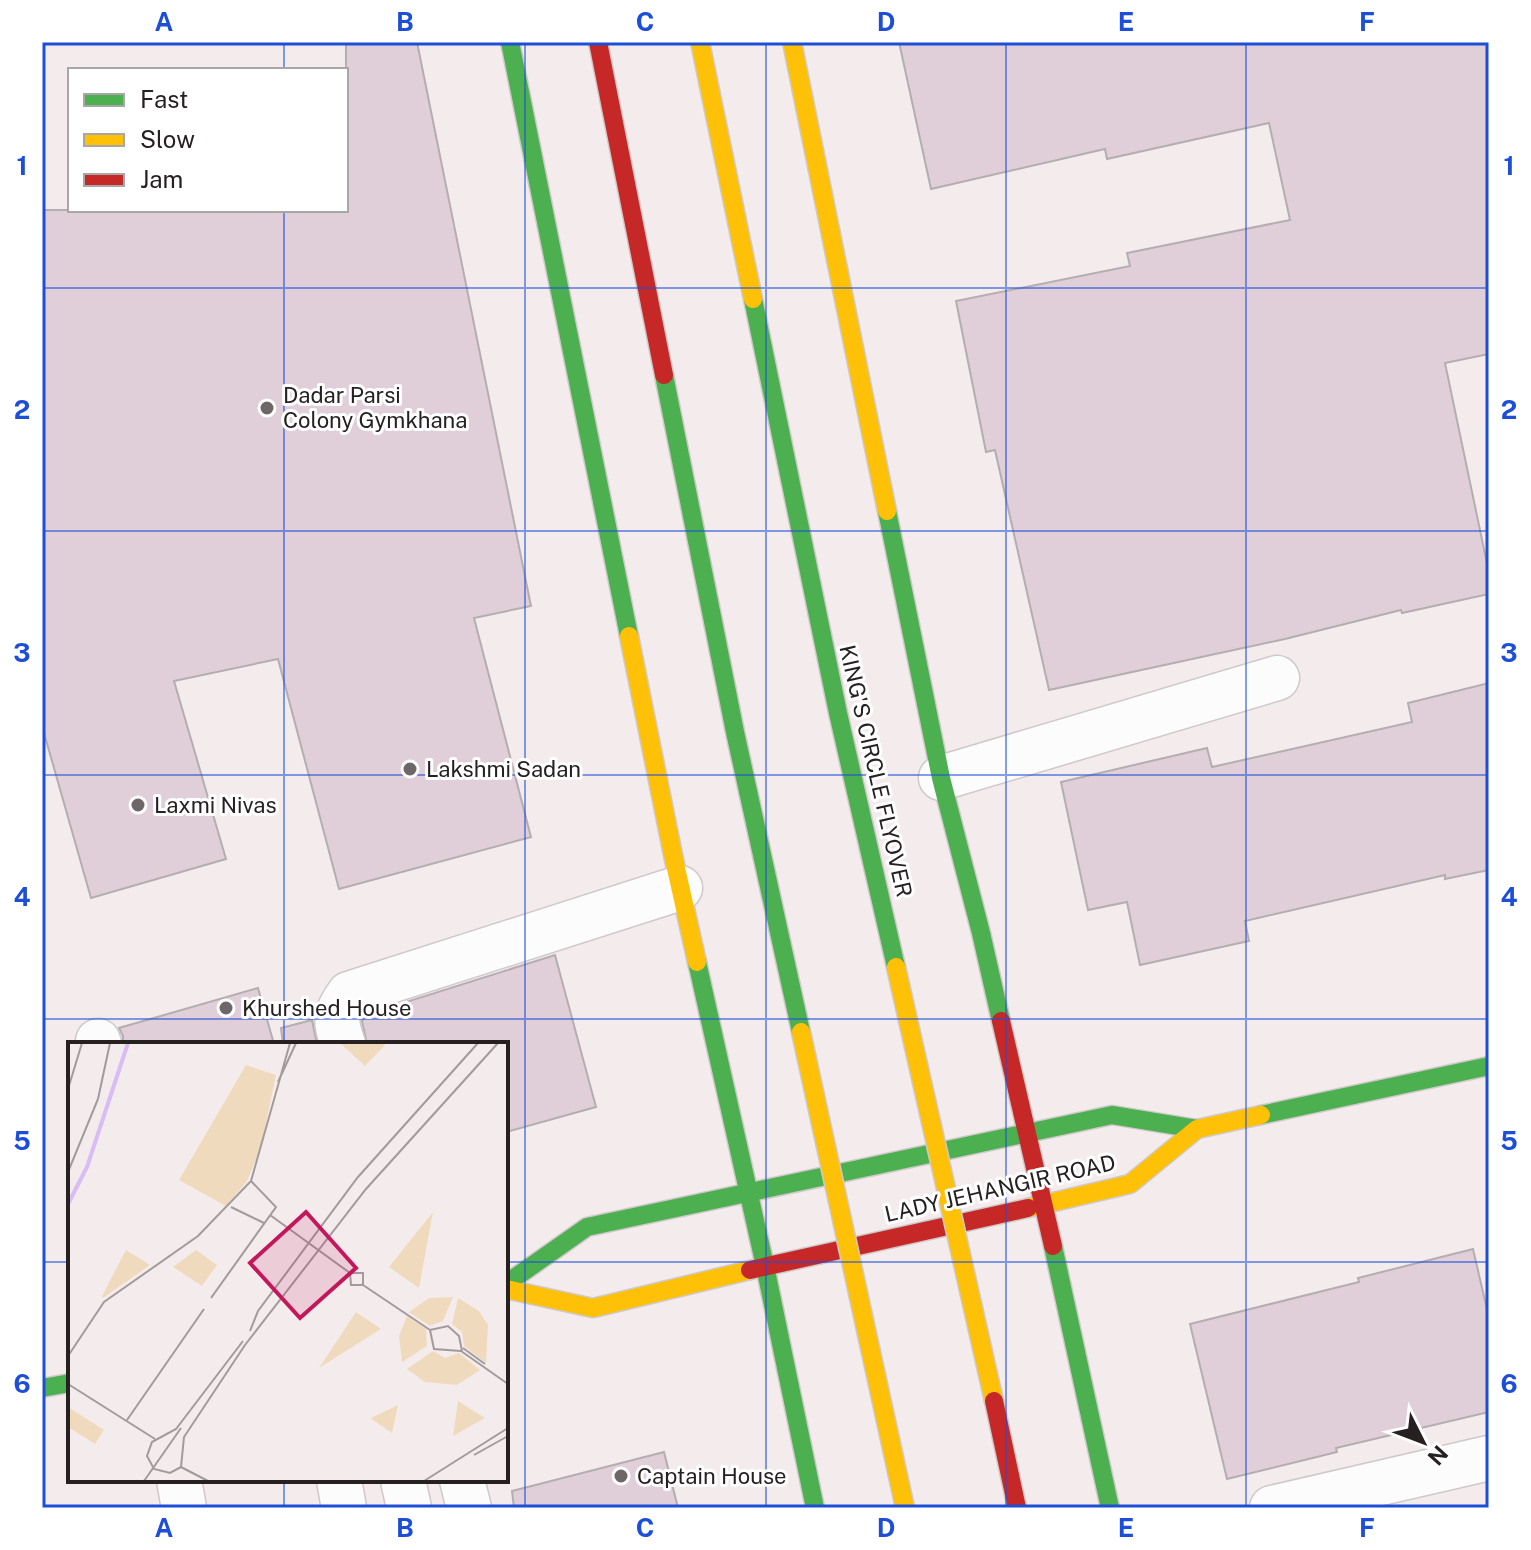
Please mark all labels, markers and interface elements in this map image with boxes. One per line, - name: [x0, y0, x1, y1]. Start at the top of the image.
- text: A: [155, 6, 174, 37]
- text: B: [396, 6, 414, 37]
- text: C: [636, 6, 654, 37]
- text: D: [877, 6, 895, 37]
- text: E: [1118, 6, 1134, 37]
- text: F: [1359, 6, 1375, 37]
- legend: [68, 68, 348, 212]
- text: Fast: [140, 85, 188, 113]
- text: Slow: [140, 125, 195, 153]
- text: 1: [16, 150, 28, 181]
- text: 1: [1503, 150, 1515, 181]
- text: Jam: [140, 165, 183, 193]
- place label: Dadar Parsi Colony Gymkhana: [283, 382, 467, 433]
- text: 2: [14, 394, 30, 425]
- text: 2: [1501, 394, 1517, 425]
- marker: Dadar Parsi Colony Gymkhana: [258, 399, 276, 417]
- text: 3: [13, 637, 31, 668]
- text: 3: [1500, 637, 1518, 668]
- street label: KING'S CIRCLE FLYOVER: [834, 642, 918, 900]
- place label: Lakshmi Sadan: [426, 756, 581, 782]
- marker: Lakshmi Sadan: [401, 760, 419, 778]
- place label: Laxmi Nivas: [154, 792, 277, 818]
- marker: Laxmi Nivas: [129, 796, 147, 814]
- text: 4: [13, 881, 31, 912]
- text: 4: [1500, 881, 1518, 912]
- place label: Khurshed House: [242, 995, 411, 1021]
- marker: Khurshed House: [217, 999, 235, 1017]
- inset map: [68, 1042, 508, 1482]
- text: 5: [13, 1125, 31, 1156]
- text: 5: [1500, 1125, 1518, 1156]
- street label: LADY JEHANGIR ROAD: [882, 1149, 1118, 1227]
- text: 6: [13, 1368, 31, 1399]
- text: 6: [1500, 1368, 1518, 1399]
- north arrow: [1383, 1402, 1463, 1482]
- text: N: [1422, 1440, 1453, 1470]
- place label: Captain House: [637, 1463, 787, 1489]
- marker: Captain House: [612, 1467, 630, 1485]
- text: A: [155, 1512, 174, 1543]
- text: B: [396, 1512, 414, 1543]
- text: C: [636, 1512, 654, 1543]
- text: D: [877, 1512, 895, 1543]
- text: E: [1118, 1512, 1134, 1543]
- text: F: [1359, 1512, 1375, 1543]

